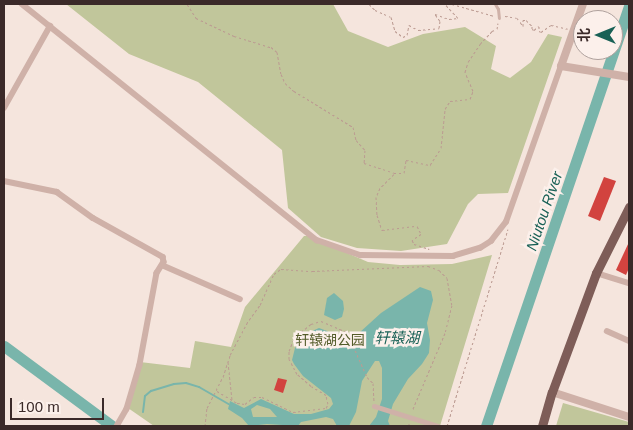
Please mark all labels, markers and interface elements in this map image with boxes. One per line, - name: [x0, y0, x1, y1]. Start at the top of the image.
- north arrow: [573, 10, 623, 60]
- text: 北: [576, 28, 592, 42]
- water label: Niutou River: [522, 169, 566, 253]
- water label: 轩辕湖: [375, 329, 419, 347]
- park label: 轩辕湖公园: [295, 332, 365, 348]
- scale bar: [12, 388, 106, 420]
- text: 100 m: [18, 398, 60, 415]

